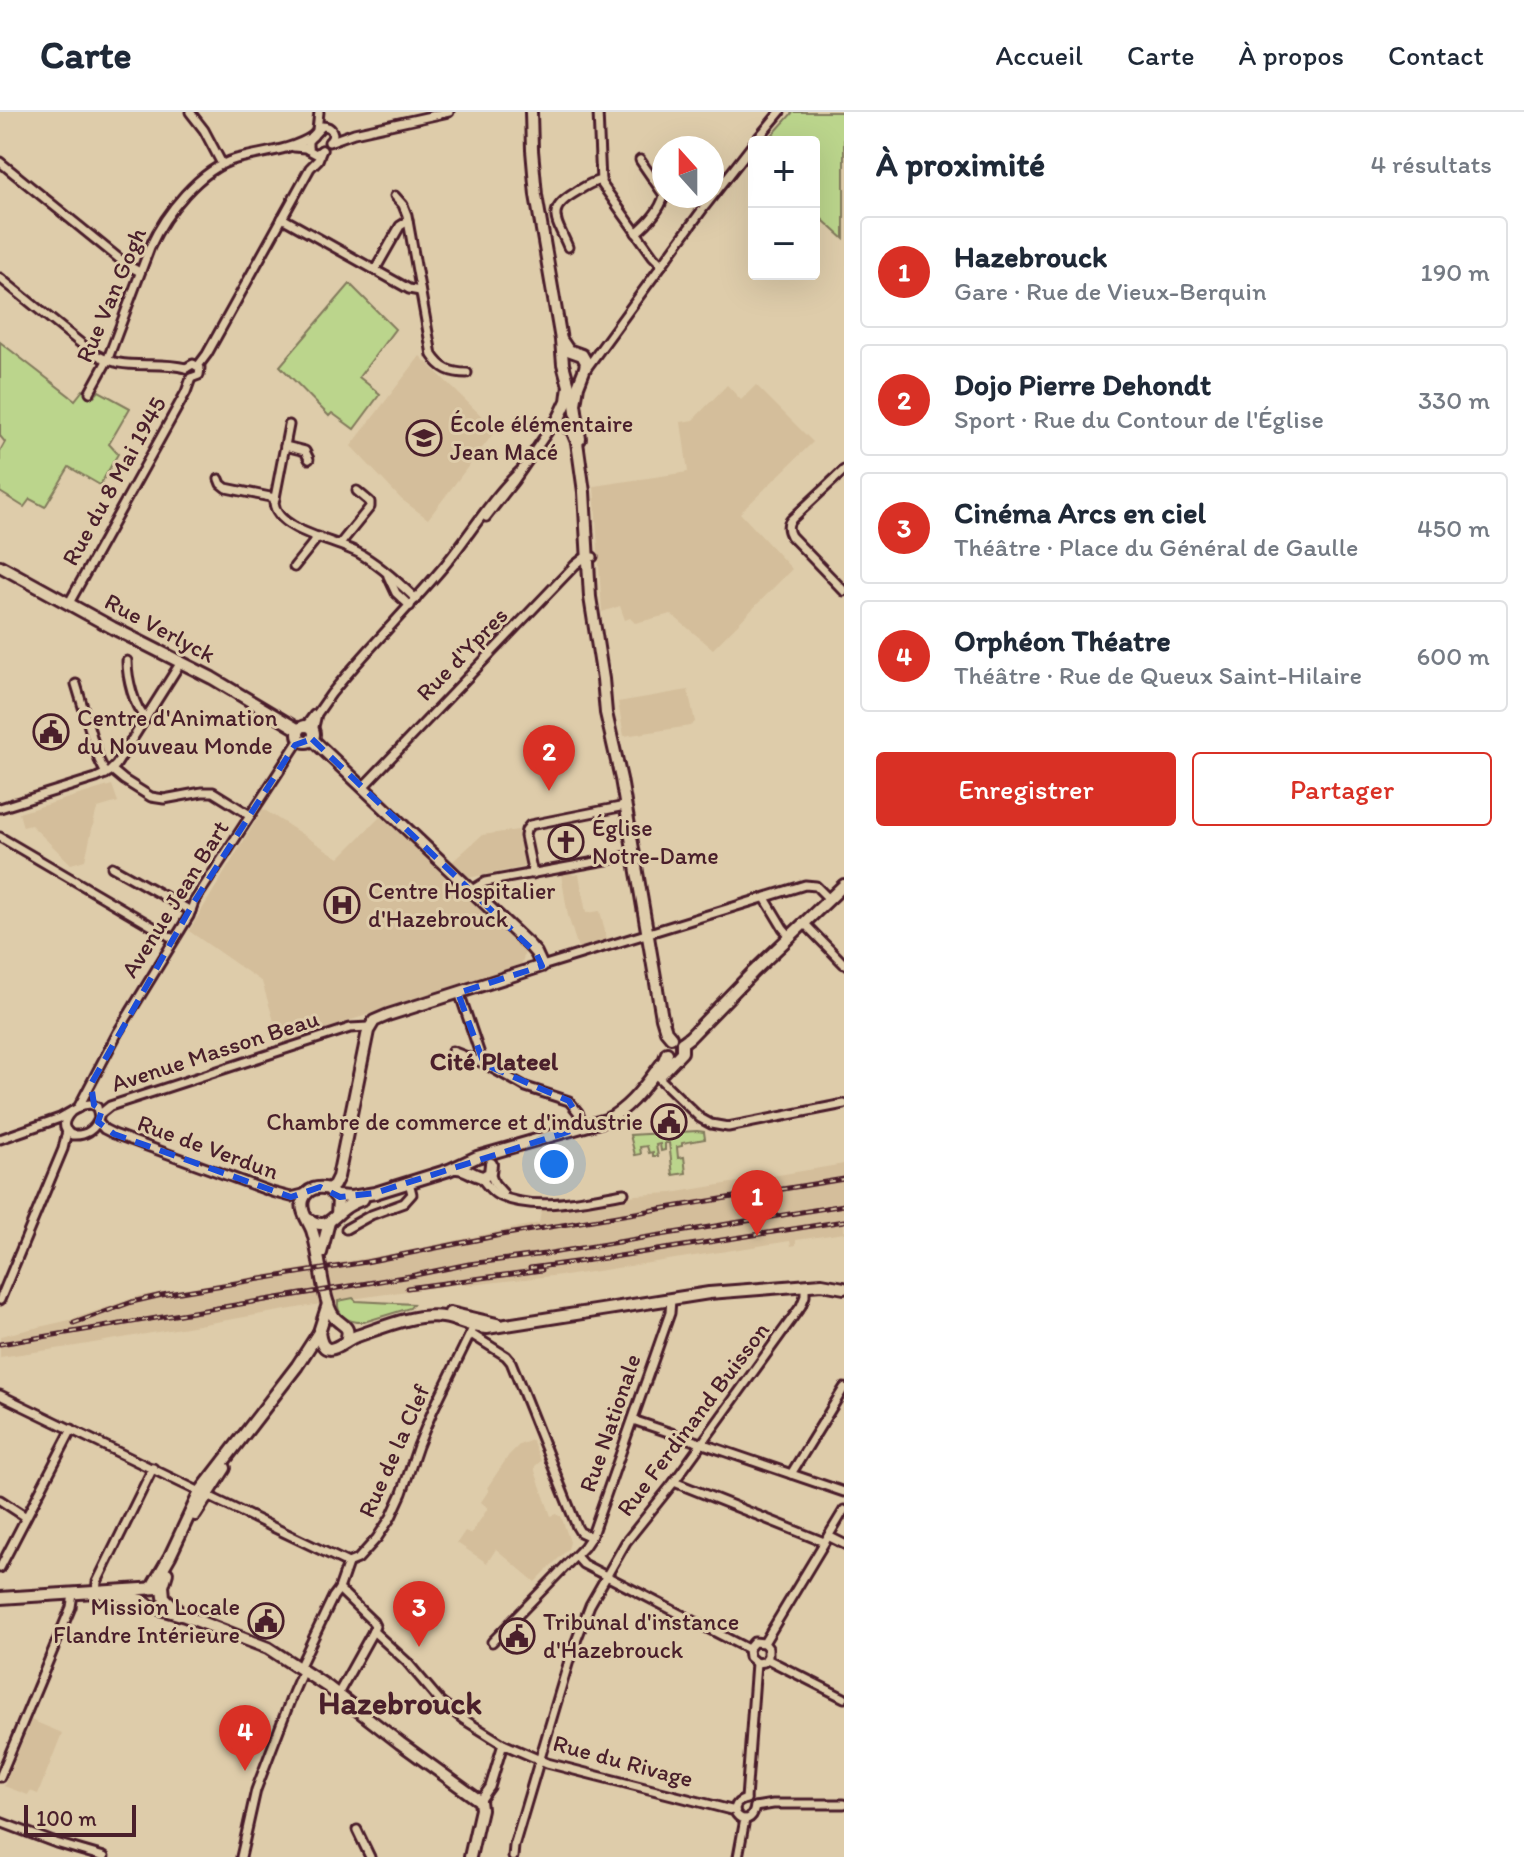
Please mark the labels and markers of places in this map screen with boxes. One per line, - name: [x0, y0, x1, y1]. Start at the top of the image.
- place label: École élémentaire Jean Macé: [450, 409, 633, 466]
- school or university icon: École élémentaire Jean Macé: [405, 419, 443, 457]
- place label: Centre d'Animation du Nouveau Monde: [77, 703, 278, 760]
- public building icon: Centre d'Animation du Nouveau Monde: [32, 713, 70, 751]
- pin: 2: [523, 725, 575, 791]
- place label: Église Notre-Dame: [592, 813, 719, 870]
- church icon: Église Notre-Dame: [547, 823, 585, 861]
- place label: Centre Hospitalier d'Hazebrouck: [368, 876, 555, 933]
- hospital icon: Centre Hospitalier d'Hazebrouck: [323, 886, 361, 924]
- public building icon: Chambre de commerce et d'industrie: [650, 1103, 688, 1141]
- place label: Chambre de commerce et d'industrie: [266, 1107, 643, 1136]
- pin: 1: [731, 1170, 783, 1236]
- pin: 3: [393, 1581, 445, 1647]
- place label: Mission Locale Flandre Intérieure: [53, 1592, 240, 1649]
- public building icon: Mission Locale Flandre Intérieure: [247, 1602, 285, 1640]
- place label: Tribunal d'instance d'Hazebrouck: [543, 1607, 739, 1664]
- public building icon: Tribunal d'instance d'Hazebrouck: [498, 1617, 536, 1655]
- pin: 4: [219, 1705, 271, 1771]

